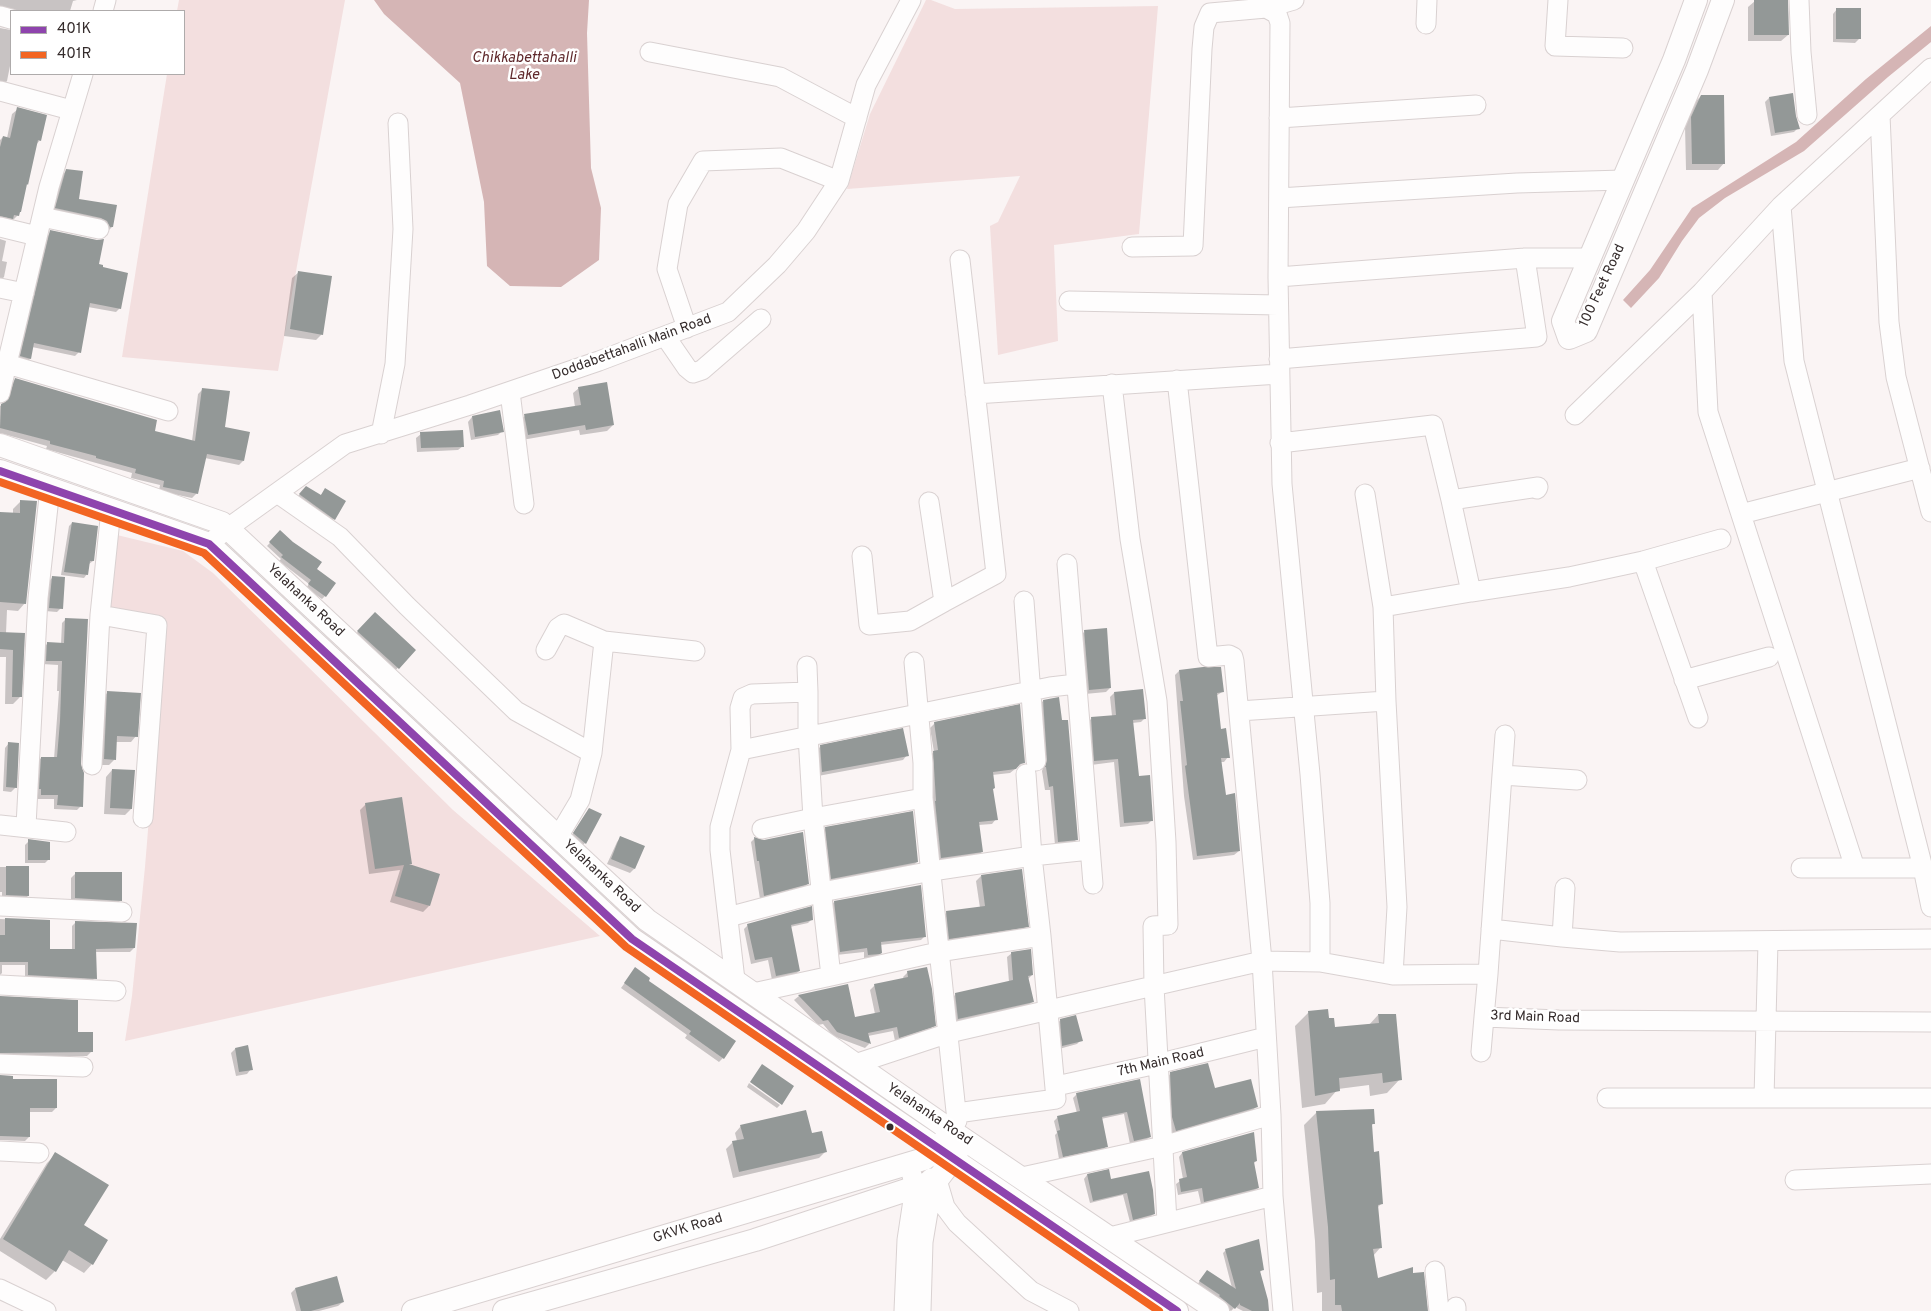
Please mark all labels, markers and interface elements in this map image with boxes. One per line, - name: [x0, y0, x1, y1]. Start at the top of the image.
- legend: [10, 10, 185, 75]
- text: 401K: [57, 20, 91, 39]
- text: 401R: [57, 45, 91, 64]
- water label: Chikkabettahalli Lake: [472, 50, 576, 85]
- street label: 100 Feet Road: [1577, 242, 1629, 330]
- street label: Doddabettahalli Main Road: [550, 311, 714, 385]
- street label: Yelahanka Road: [263, 561, 347, 641]
- street label: Yelahanka Road: [559, 837, 643, 917]
- street label: 3rd Main Road: [1490, 1008, 1580, 1028]
- street label: 7th Main Road: [1116, 1045, 1206, 1081]
- street label: Yelahanka Road: [883, 1080, 975, 1150]
- unlabelled marker: [885, 1122, 895, 1132]
- street label: GKVK Road: [651, 1210, 725, 1248]

